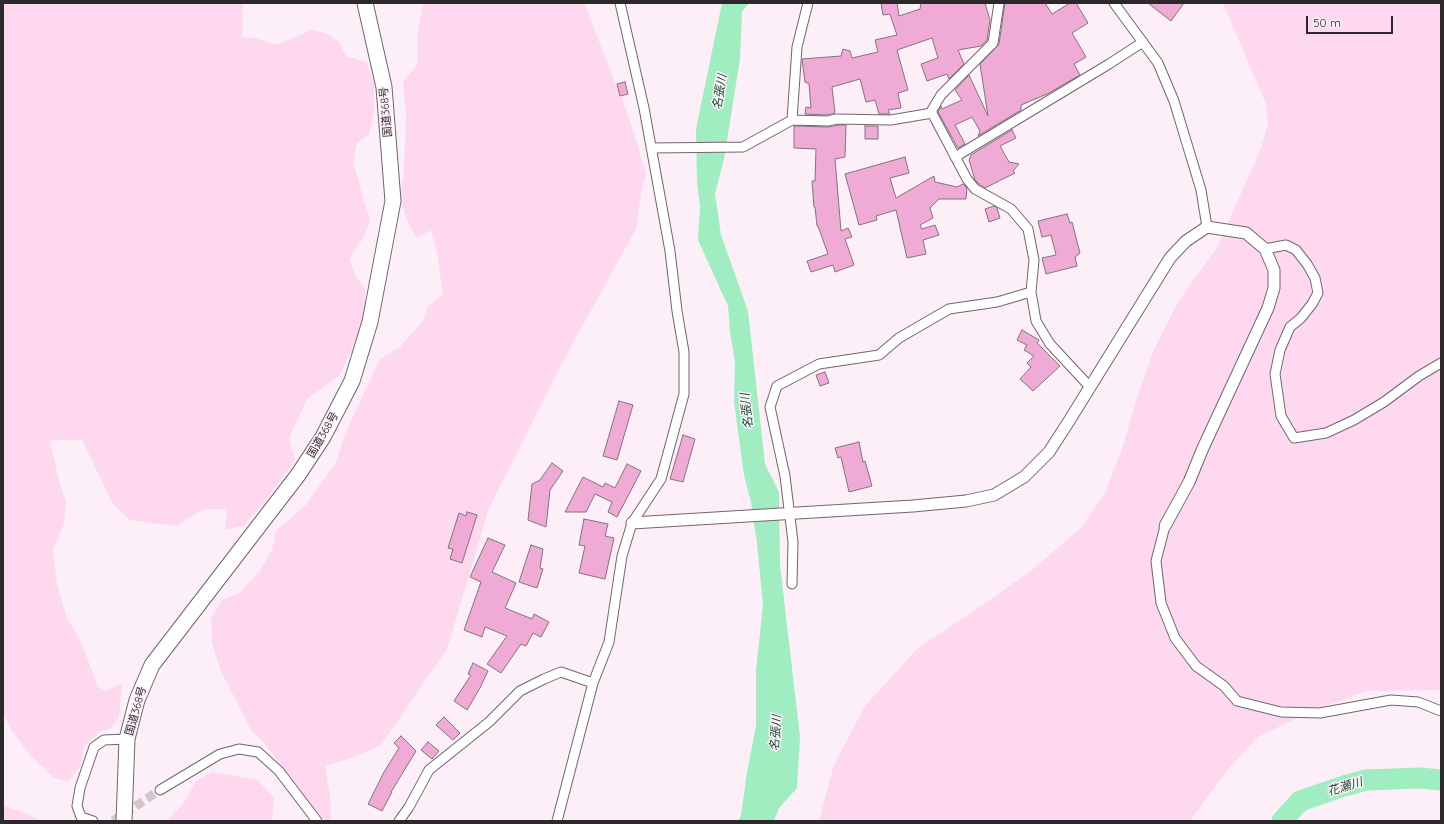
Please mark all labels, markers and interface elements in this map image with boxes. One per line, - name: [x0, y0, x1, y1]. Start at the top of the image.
- scale bar: [1308, 8, 1395, 34]
- text: 50 m: [1313, 15, 1341, 30]
- water label: 名張川: [710, 73, 730, 111]
- street label: 国道368号: [377, 86, 395, 138]
- water label: 名張川: [738, 392, 756, 430]
- street label: 国道368号: [305, 410, 341, 460]
- street label: 国道368号: [123, 685, 149, 737]
- water label: 名張川: [768, 715, 784, 751]
- water label: 花瀬川: [1326, 775, 1364, 799]

